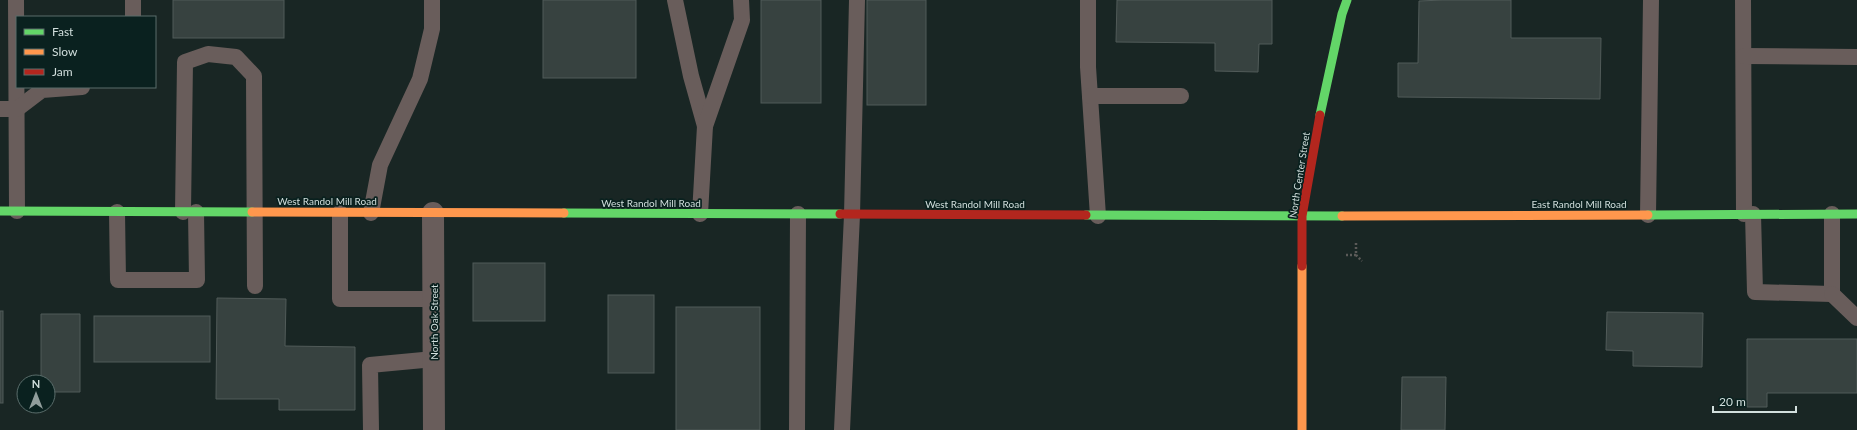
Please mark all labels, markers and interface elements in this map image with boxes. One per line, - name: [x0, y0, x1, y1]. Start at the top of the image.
- legend: [16, 16, 156, 88]
- text: Fast: [52, 24, 74, 39]
- text: Slow: [52, 44, 78, 59]
- text: Jam: [52, 64, 73, 79]
- street label: North Center Street: [1286, 131, 1312, 219]
- street label: West Randol Mill Road: [277, 195, 377, 207]
- street label: West Randol Mill Road: [601, 197, 701, 209]
- street label: West Randol Mill Road: [925, 198, 1025, 210]
- street label: East Randol Mill Road: [1531, 198, 1627, 210]
- street label: North Oak Street: [428, 284, 440, 360]
- north arrow: [16, 374, 56, 414]
- text: N: [32, 377, 40, 390]
- scale bar: [1713, 388, 1796, 414]
- text: 20 m: [1719, 394, 1746, 409]

